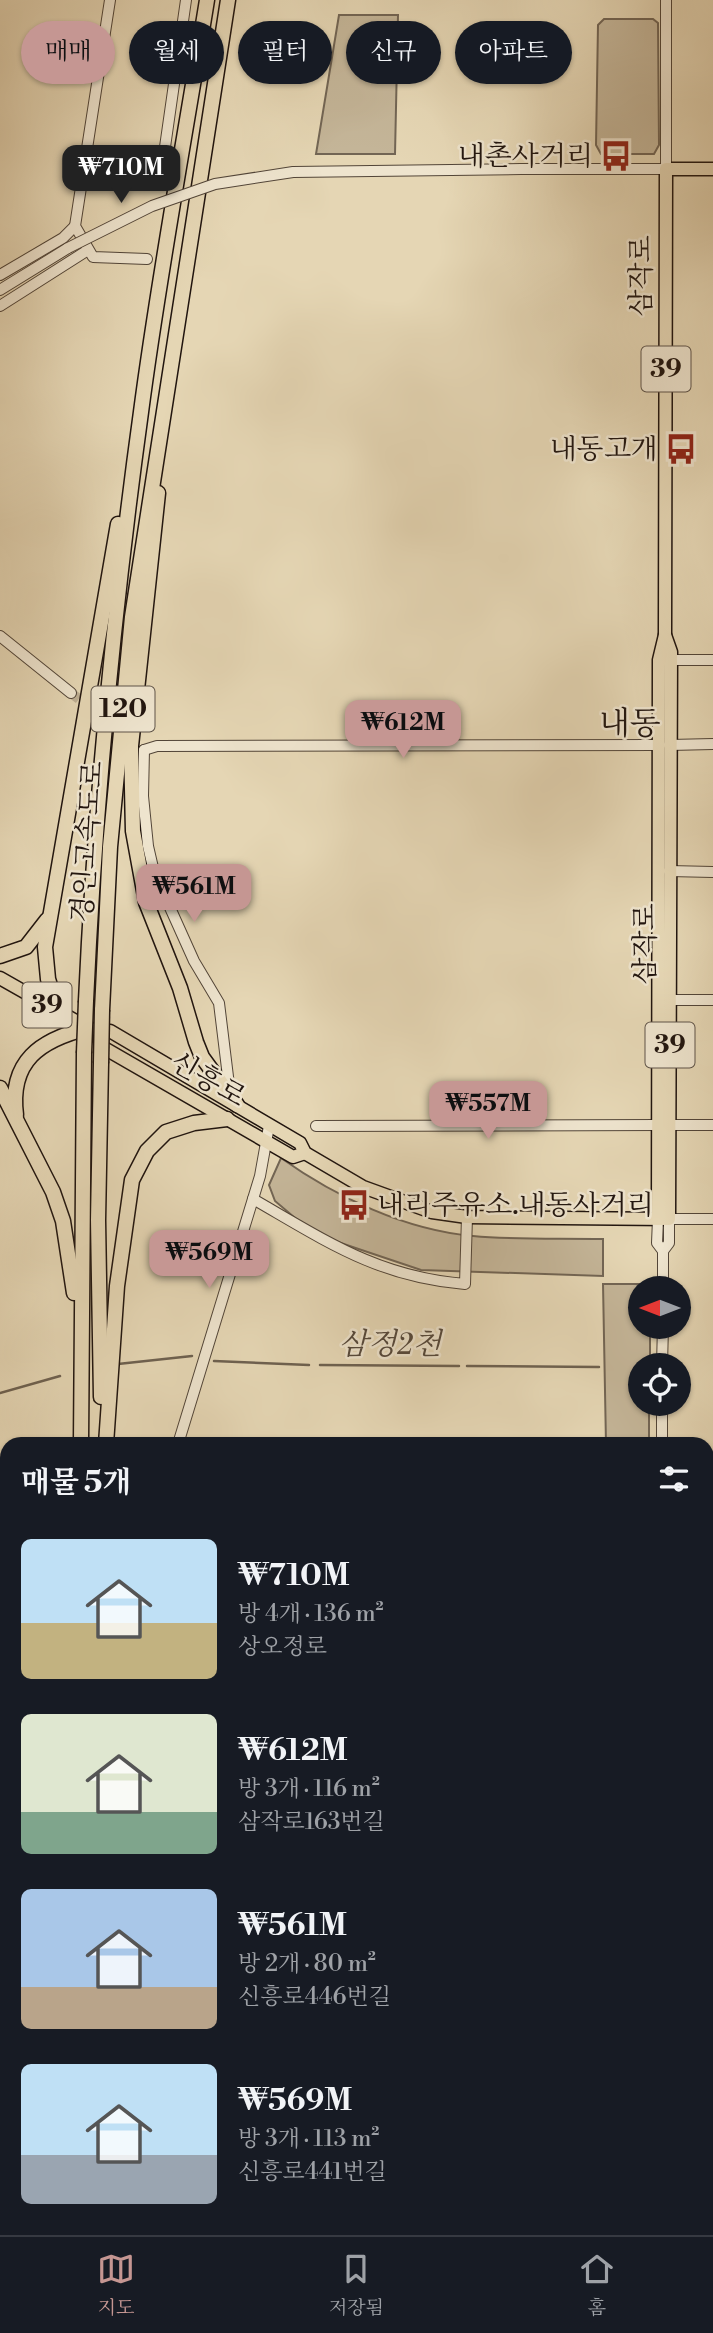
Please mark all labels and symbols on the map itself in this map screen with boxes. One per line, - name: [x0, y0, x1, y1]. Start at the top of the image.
- place label: 내촌사거리: [458, 139, 593, 174]
- bus stop icon: 내촌사거리: [599, 139, 633, 173]
- pin: ₩710M: [72, 146, 170, 205]
- street label: 삼작로: [624, 235, 659, 317]
- road number: 39: [642, 346, 690, 392]
- place label: 내동고개: [550, 432, 658, 467]
- bus stop icon: 내동고개: [664, 432, 698, 466]
- road number: 120: [92, 687, 154, 732]
- pin: ₩612M: [354, 700, 452, 760]
- district label: 내동: [599, 704, 661, 744]
- street label: 경인고속도로: [65, 760, 111, 924]
- pin: ₩561M: [145, 864, 243, 924]
- street label: 삼작로: [628, 903, 663, 985]
- road number: 39: [22, 982, 72, 1028]
- road number: 39: [646, 1022, 694, 1068]
- street label: 신흥로: [164, 1045, 252, 1115]
- pin: ₩557M: [439, 1082, 537, 1141]
- bus stop icon: 내리주유소.내동사거리: [337, 1188, 371, 1222]
- place label: 내리주유소.내동사거리: [377, 1188, 654, 1223]
- pin: ₩569M: [160, 1230, 258, 1290]
- north arrow: [628, 1276, 691, 1339]
- water label: 삼정2천: [338, 1326, 444, 1364]

